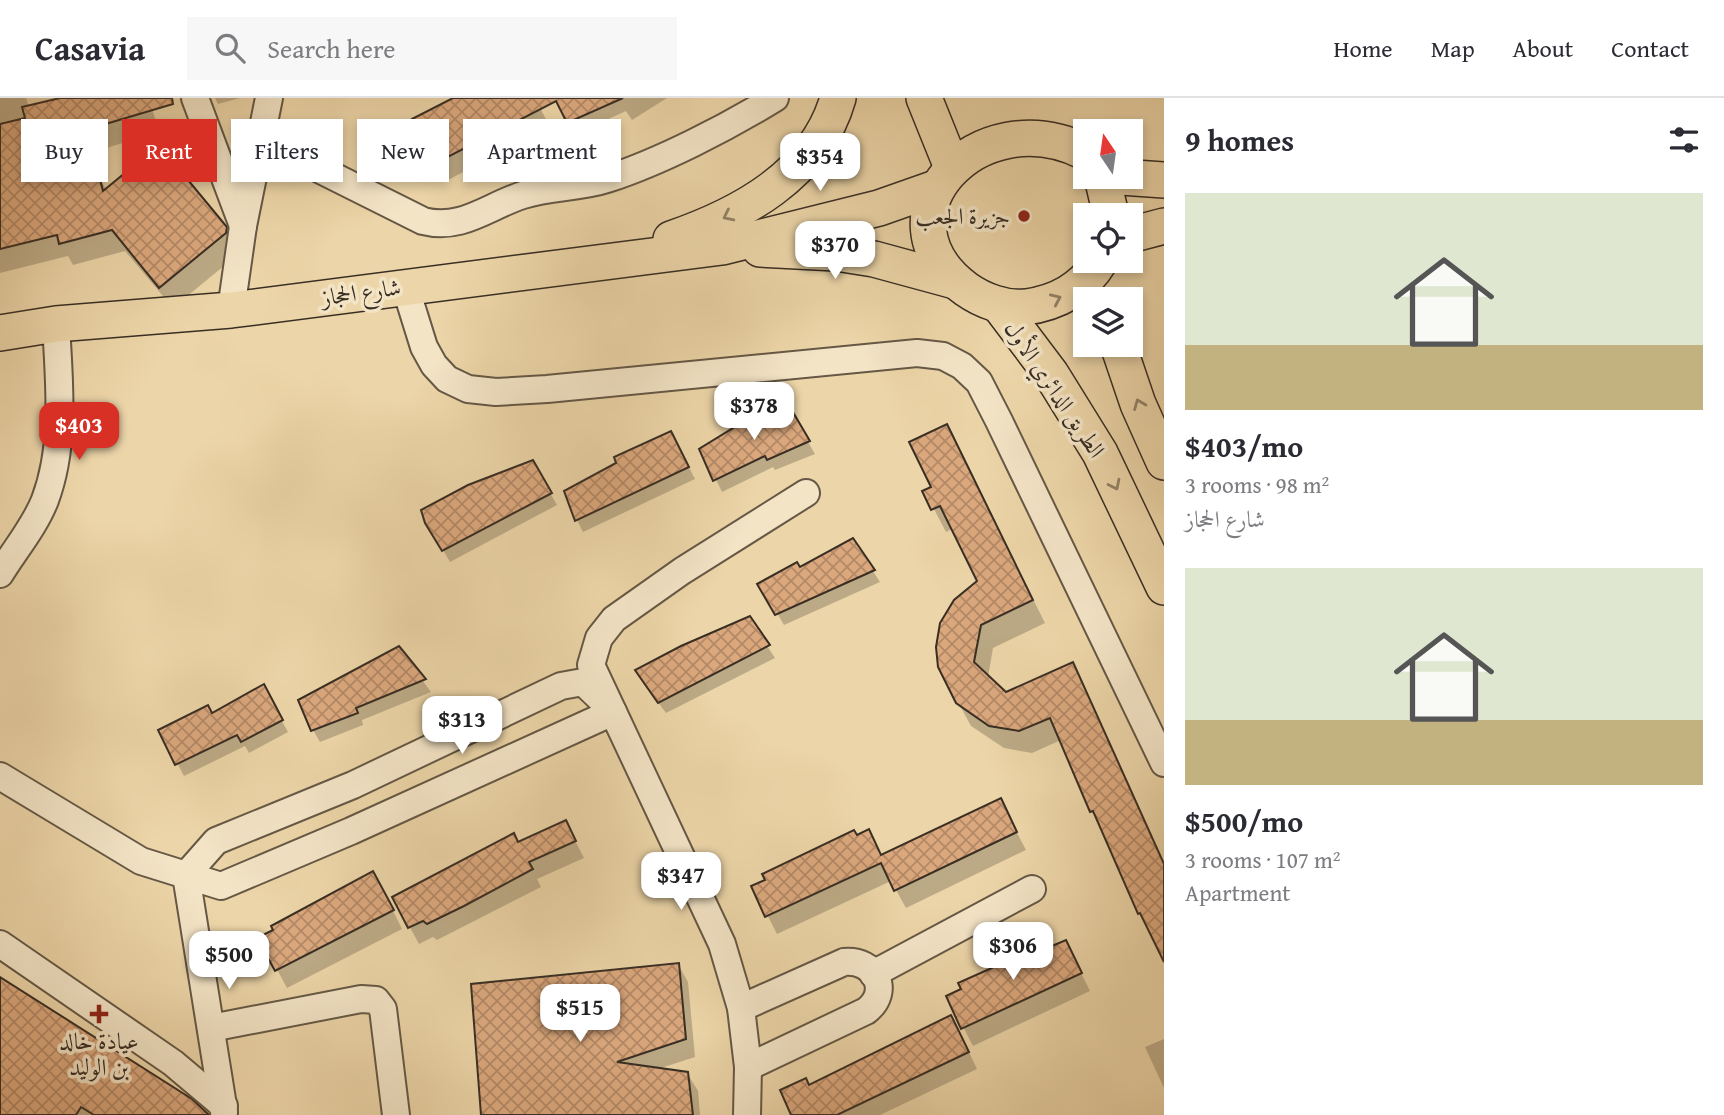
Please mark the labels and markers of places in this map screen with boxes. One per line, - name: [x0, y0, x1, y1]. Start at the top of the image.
- pin: $354: [779, 134, 861, 193]
- place label: جزيرة الجعب: [915, 199, 1010, 232]
- marker: جزيرة الجعب: [1016, 208, 1032, 224]
- pin: $370: [794, 222, 876, 281]
- pin: $378: [713, 382, 795, 442]
- pin: $403: [38, 402, 120, 462]
- pin: $313: [421, 696, 503, 756]
- pin: $347: [640, 852, 722, 912]
- pin: $306: [972, 922, 1054, 982]
- pin: $500: [188, 932, 270, 991]
- pin: $515: [539, 984, 621, 1044]
- marker: عيادة خالد بن الوليد: [89, 1004, 109, 1024]
- place label: عيادة خالد بن الوليد: [59, 1024, 139, 1083]

